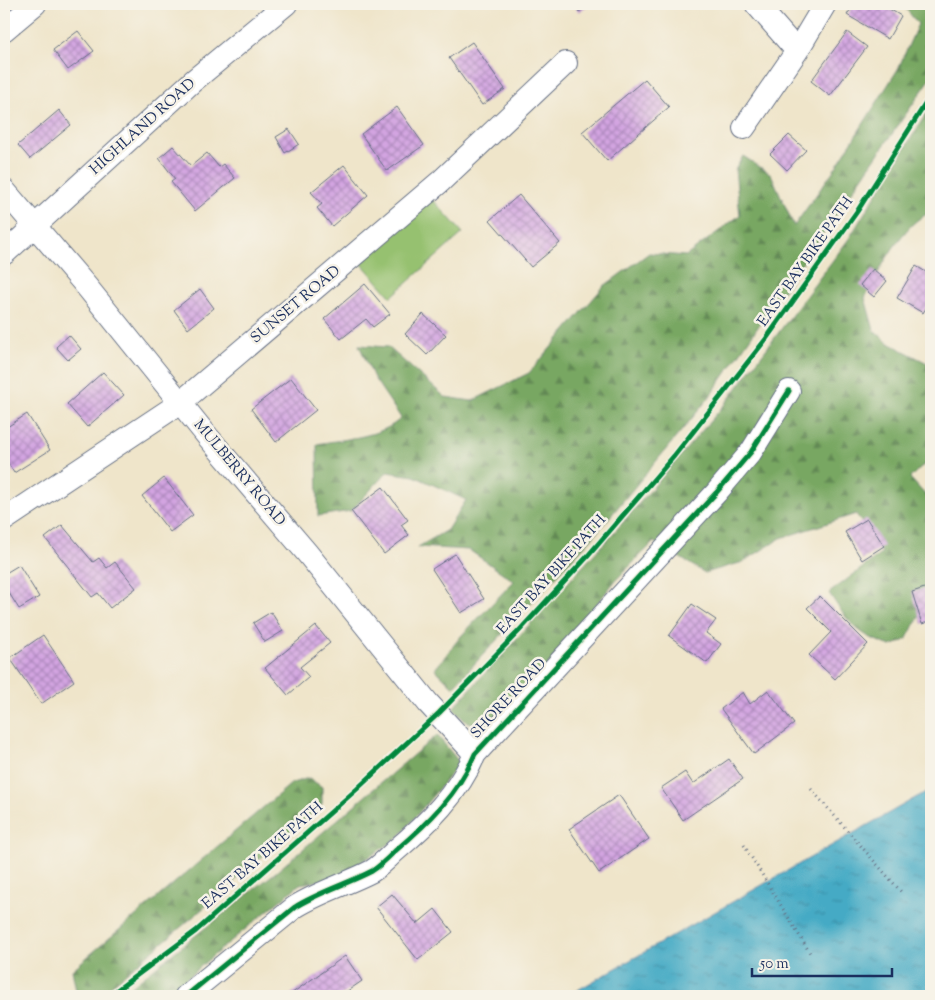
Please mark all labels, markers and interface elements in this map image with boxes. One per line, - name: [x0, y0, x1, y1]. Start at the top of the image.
- street label: HIGHLAND ROAD: [86, 74, 201, 180]
- street label: EAST BAY BIKE PATH: [753, 193, 859, 331]
- street label: SUNSET ROAD: [247, 261, 345, 349]
- street label: MULBERRY ROAD: [188, 415, 290, 531]
- street label: EAST BAY BIKE PATH: [493, 511, 612, 639]
- street label: SHORE ROAD: [466, 654, 552, 744]
- street label: EAST BAY BIKE PATH: [198, 797, 328, 915]
- scale bar: [752, 945, 892, 977]
- text: 50 m: [759, 954, 789, 975]

